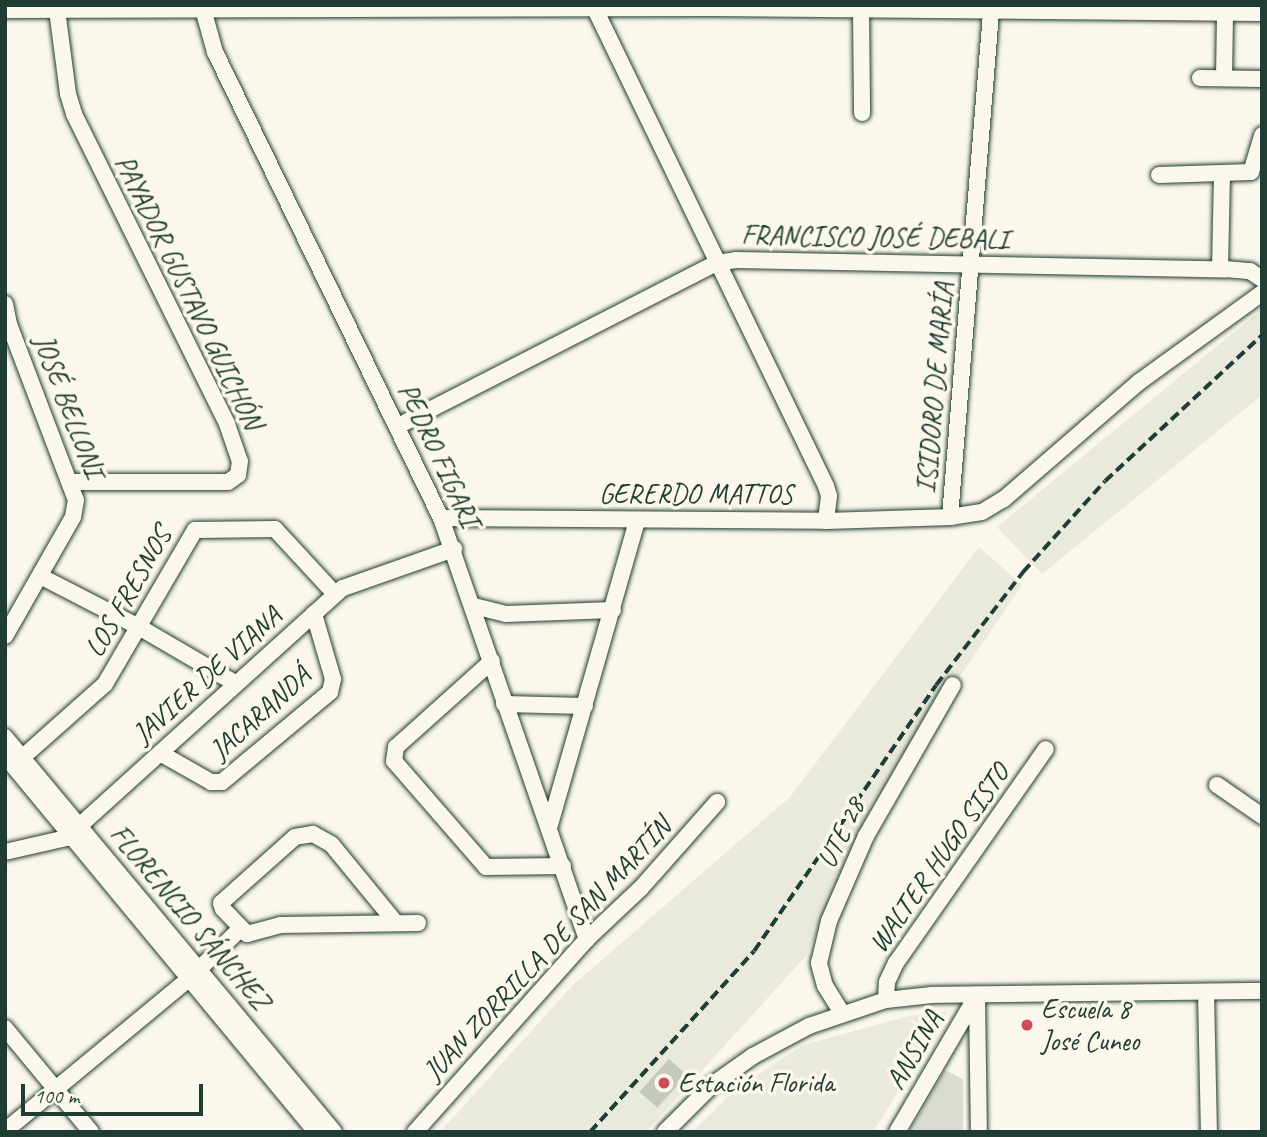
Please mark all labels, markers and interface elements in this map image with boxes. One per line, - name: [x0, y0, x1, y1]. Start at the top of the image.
- street label: PAYADOR GUSTAVO GUICHÓN: [108, 150, 270, 434]
- street label: FRANCISCO JOSÉ DEBALI: [741, 218, 1009, 256]
- street label: ISIDORO DE MARÍA: [909, 281, 961, 495]
- street label: JOSÉ BELLONI: [27, 330, 111, 482]
- street label: PEDRO FIGARI: [391, 378, 487, 532]
- street label: GERERDO MATTOS: [600, 477, 792, 511]
- street label: LOS FRESNOS: [78, 521, 178, 663]
- street label: JAVIER DE VIANA: [126, 599, 288, 751]
- street label: JACARANDÁ: [203, 659, 317, 767]
- street label: WALTER HUGO SISTO: [861, 757, 1017, 959]
- street label: UTE 28: [810, 793, 872, 873]
- street label: JUAN ZORRILLA DE SAN MARTÍN: [417, 812, 677, 1086]
- street label: FLORENCIO SÁNCHEZ: [103, 818, 277, 1016]
- place label: Escuela 8 José Cuneo: [1041, 992, 1139, 1058]
- street label: ANSINA: [878, 1005, 950, 1095]
- marker: Escuela 8 José Cuneo: [1019, 1017, 1035, 1033]
- place label: Estación Florida: [678, 1066, 834, 1100]
- scale bar: [24, 1070, 206, 1114]
- marker: Estación Florida: [656, 1075, 672, 1091]
- text: 100 m: [34, 1083, 79, 1109]

